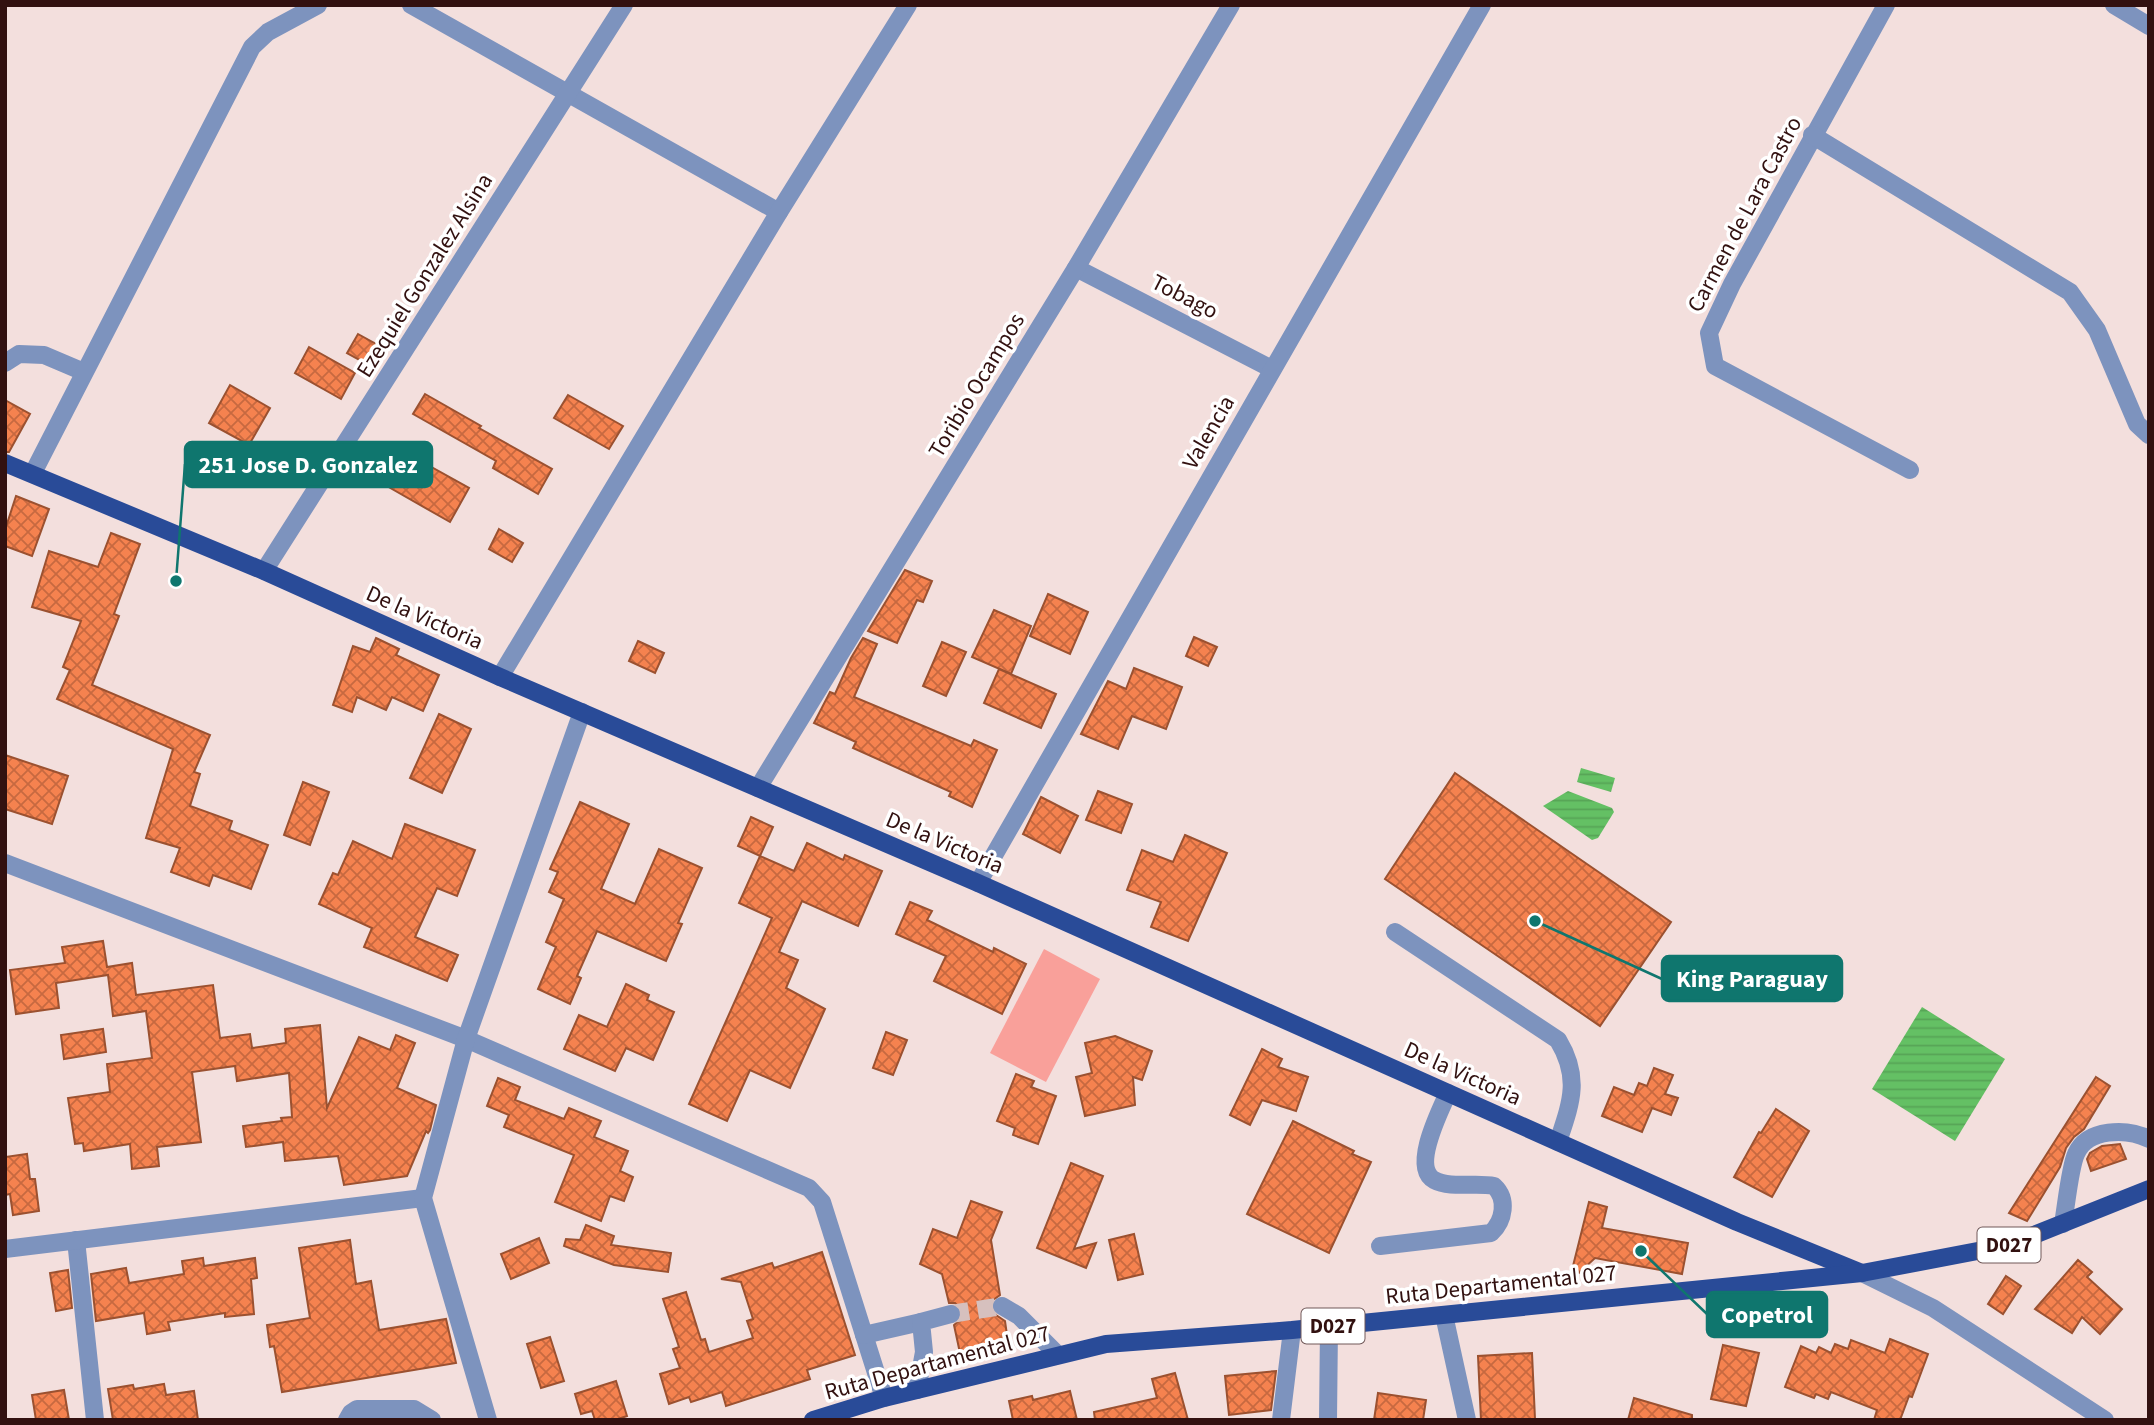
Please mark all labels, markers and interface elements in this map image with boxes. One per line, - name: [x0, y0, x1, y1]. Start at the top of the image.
- street label: Carmen de Lara Castro: [1679, 110, 1810, 318]
- street label: Ezequiel Gonzalez Alsina: [348, 167, 501, 384]
- street label: Tobago: [1146, 266, 1224, 327]
- street label: Toribio Ocampos: [920, 307, 1033, 464]
- street label: Valencia: [1174, 389, 1243, 475]
- callout: 251 Jose D. Gonzalez: [185, 442, 432, 487]
- text: 251 Jose D. Gonzalez: [198, 448, 418, 483]
- street label: De la Victoria: [361, 577, 489, 658]
- street label: De la Victoria: [881, 803, 1009, 882]
- callout: King Paraguay: [1662, 956, 1842, 1001]
- text: King Paraguay: [1676, 962, 1828, 997]
- street label: De la Victoria: [1399, 1033, 1527, 1114]
- road number: D027: [1978, 1228, 2040, 1262]
- street label: Ruta Departamental 027: [1384, 1256, 1618, 1313]
- callout: Copetrol: [1707, 1292, 1827, 1337]
- text: Copetrol: [1721, 1298, 1813, 1333]
- road number: D027: [1302, 1308, 1364, 1344]
- street label: Ruta Departamental 027: [821, 1316, 1054, 1408]

